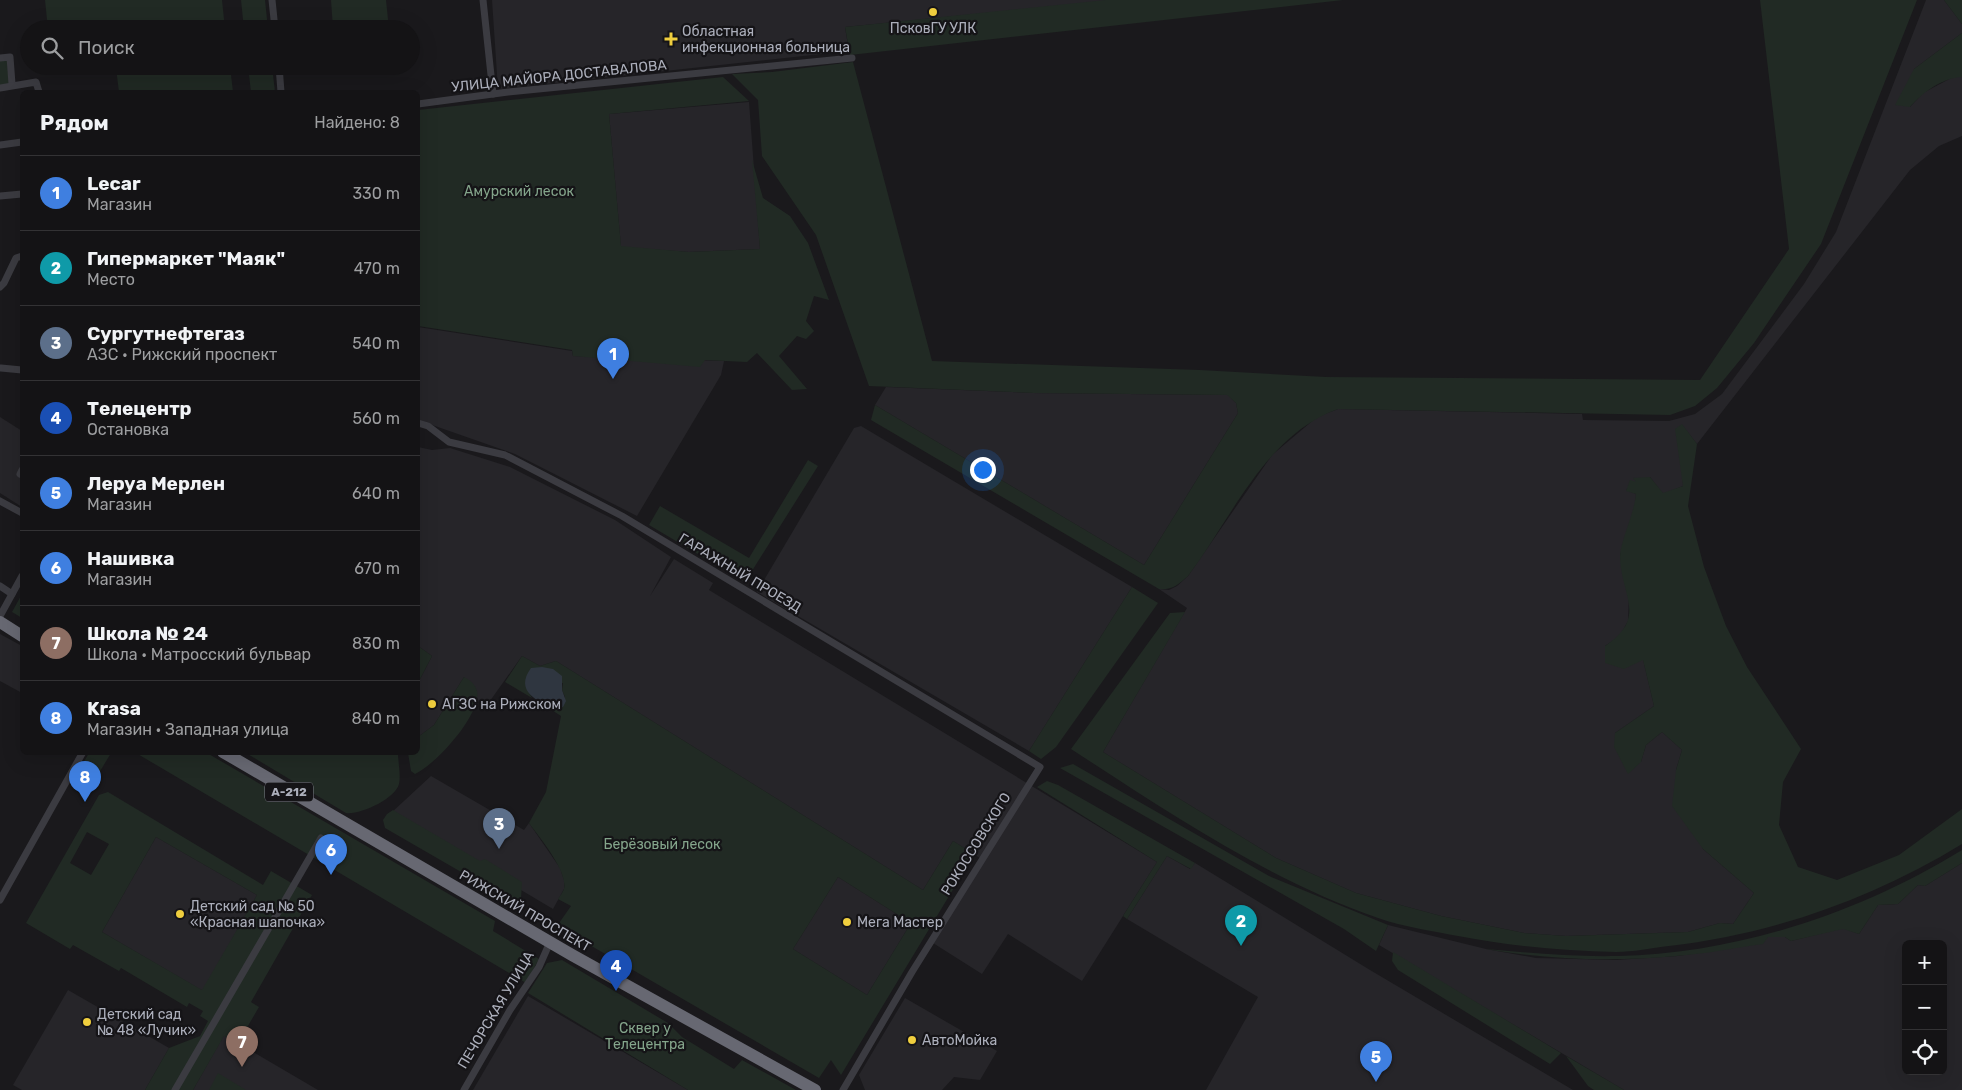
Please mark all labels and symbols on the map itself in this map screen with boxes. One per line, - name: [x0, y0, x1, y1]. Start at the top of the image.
- marker: ПсковГУ УЛК: [927, 6, 939, 18]
- place label: ПсковГУ УЛК: [890, 20, 976, 37]
- place label: Областная инфекционная больница: [682, 23, 850, 56]
- marker: Областная инфекционная больница: [664, 32, 678, 46]
- street label: УЛИЦА МАЙОРА ДОСТАВАЛОВА: [450, 55, 668, 96]
- park label: Амурский лесок: [464, 183, 574, 200]
- pin: 1: [597, 338, 629, 379]
- your location: [970, 457, 996, 483]
- street label: ГАРАЖНЫЙ ПРОЕЗД: [676, 529, 805, 616]
- place label: АГЗС на Рижском: [442, 696, 561, 713]
- marker: АГЗС на Рижском: [426, 698, 438, 710]
- pin: 8: [69, 761, 101, 802]
- road number: А-212: [265, 782, 313, 802]
- street label: РОКОССОВСКОГО: [938, 790, 1014, 898]
- pin: 3: [483, 808, 515, 849]
- pin: 6: [315, 834, 347, 875]
- park label: Берёзовый лесок: [603, 836, 721, 853]
- street label: РИЖСКИЙ ПРОСПЕКТ: [456, 866, 594, 956]
- place label: Детский сад № 50 «Красная шапочка»: [190, 898, 325, 931]
- pin: 2: [1225, 905, 1257, 946]
- marker: Детский сад № 50 «Красная шапочка»: [174, 908, 186, 920]
- place label: Мега Мастер: [857, 914, 943, 931]
- marker: Мега Мастер: [841, 916, 853, 928]
- street label: ПЕЧОРСКАЯ УЛИЦА: [454, 948, 538, 1072]
- pin: 4: [600, 950, 632, 991]
- place label: Детский сад № 48 «Лучик»: [97, 1006, 196, 1039]
- marker: Детский сад № 48 «Лучик»: [81, 1016, 93, 1028]
- park label: Сквер у Телецентра: [605, 1020, 685, 1053]
- pin: 7: [226, 1026, 258, 1067]
- place label: АвтоМойка: [922, 1032, 997, 1049]
- marker: АвтоМойка: [906, 1034, 918, 1046]
- pin: 5: [1360, 1041, 1392, 1082]

